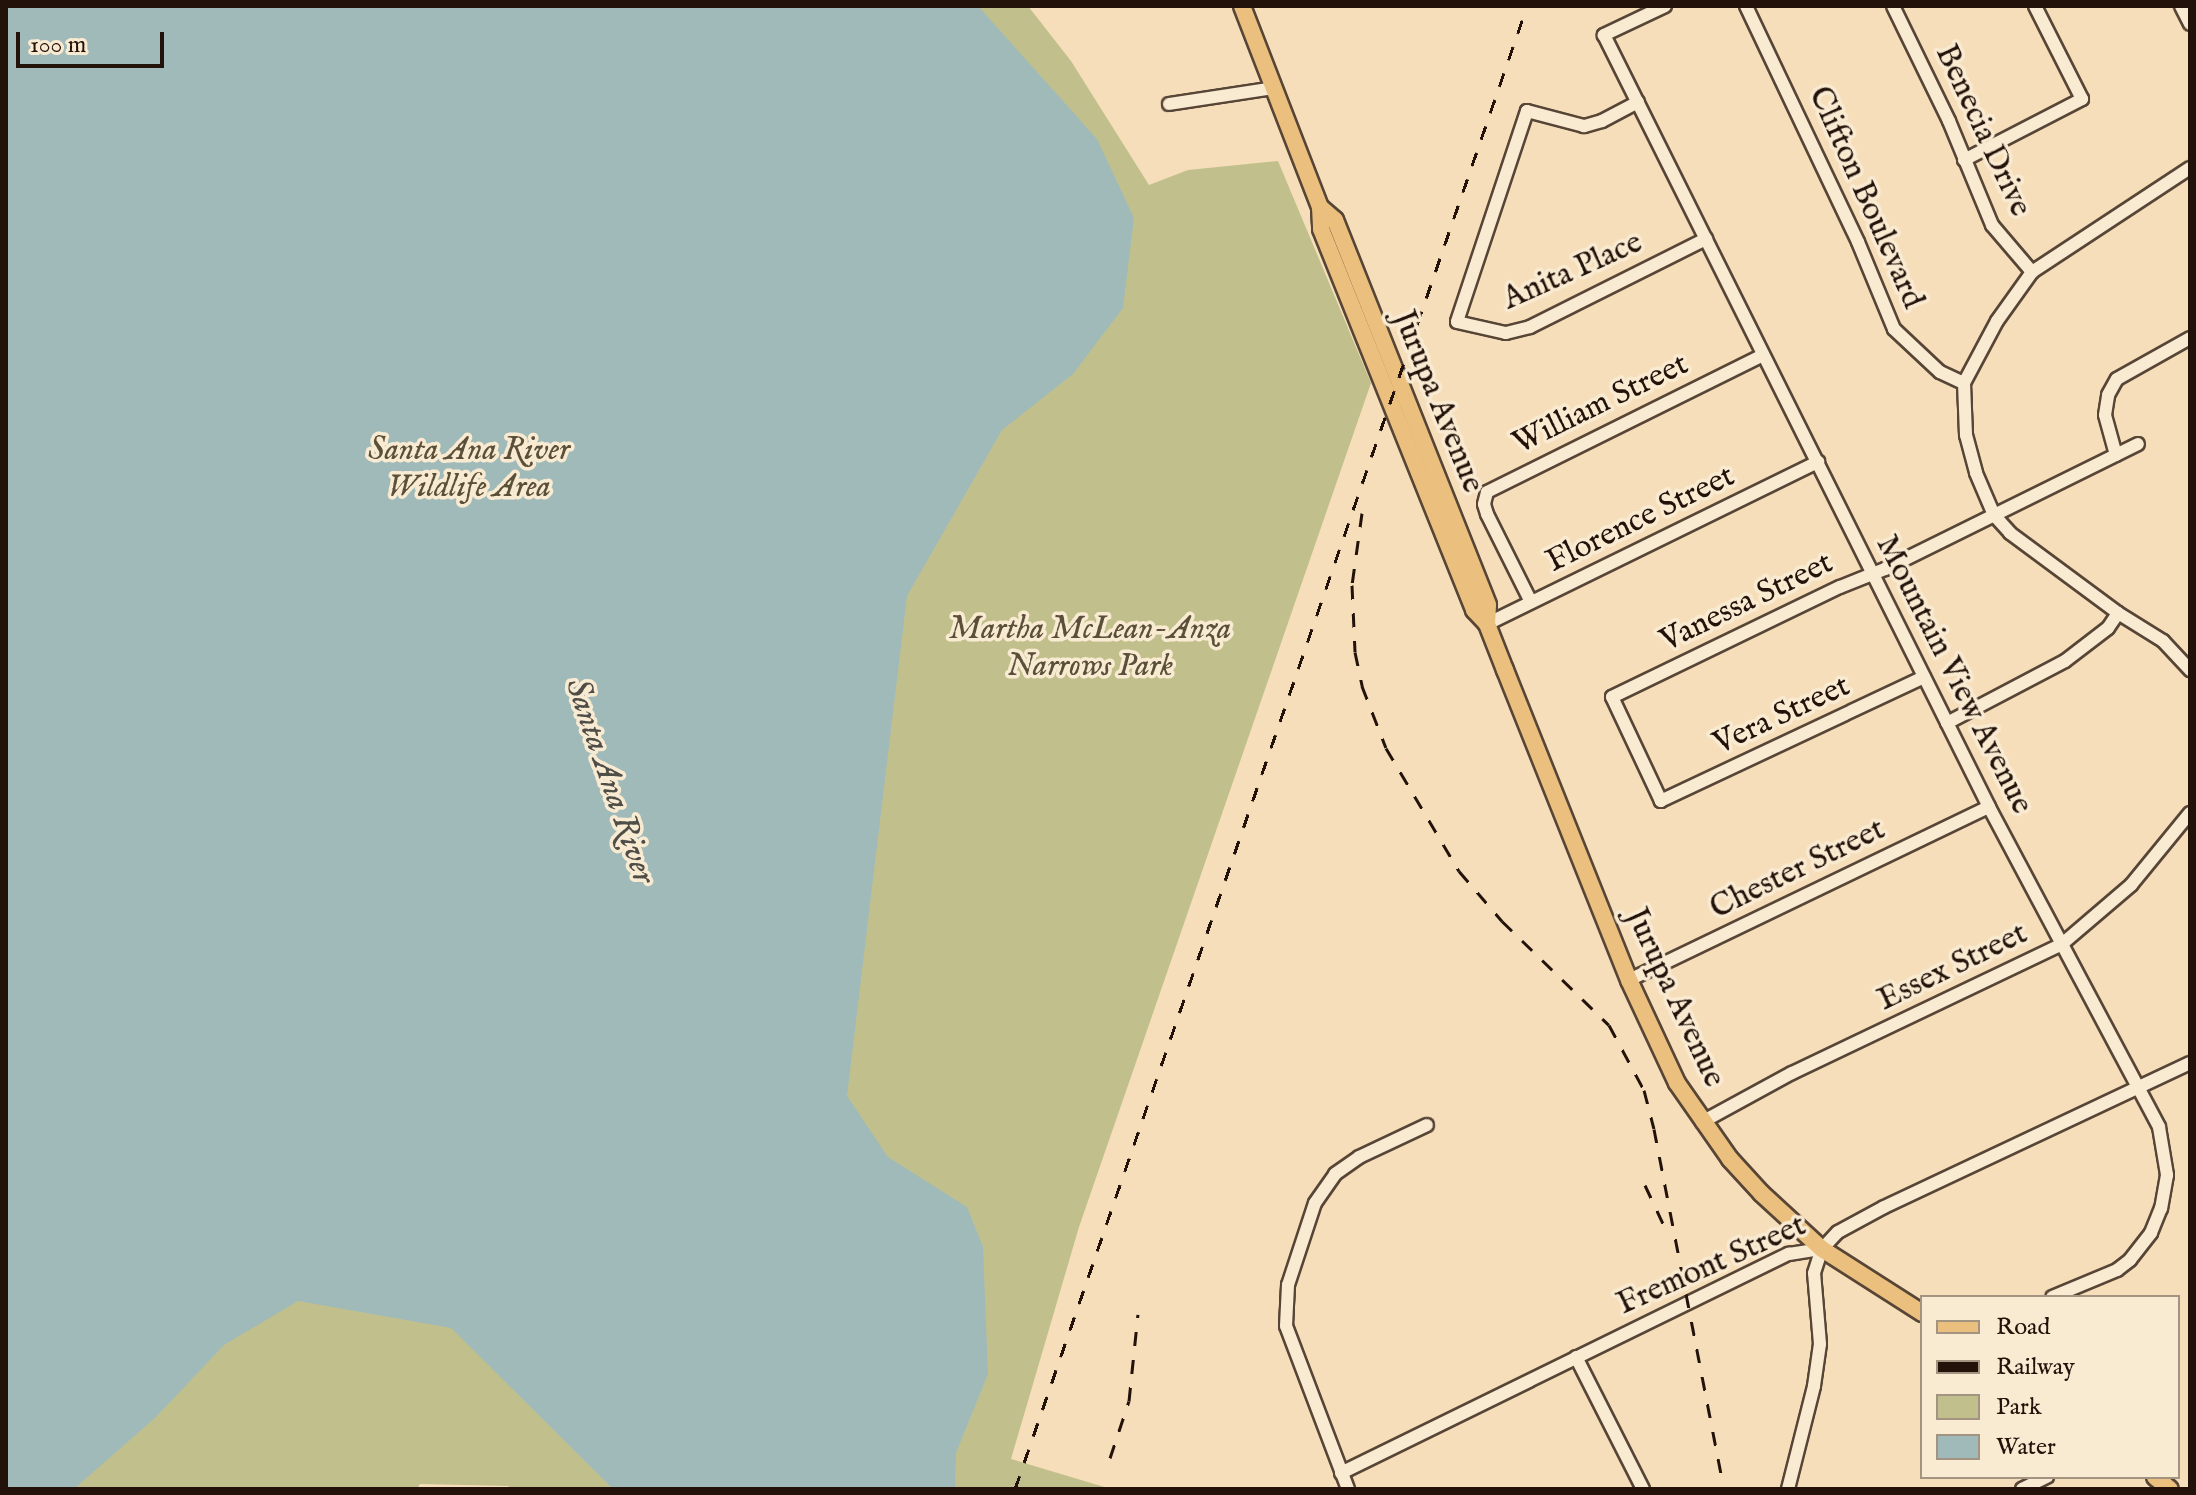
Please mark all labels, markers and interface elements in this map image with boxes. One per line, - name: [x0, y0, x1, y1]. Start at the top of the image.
- scale bar: [20, 16, 168, 66]
- text: 100 m: [30, 30, 86, 61]
- street label: Benecia Drive: [1925, 39, 2039, 223]
- street label: Clifton Boulevard: [1799, 81, 1931, 315]
- street label: Anita Place: [1497, 224, 1649, 320]
- street label: Jurupa Avenue: [1383, 305, 1491, 499]
- street label: William Street: [1507, 346, 1695, 464]
- park label: Santa Ana River Wildlife Area: [368, 433, 570, 508]
- street label: Florence Street: [1541, 458, 1741, 582]
- street label: Mountain View Avenue: [1866, 529, 2040, 821]
- street label: Vanessa Street: [1654, 545, 1840, 661]
- park label: Martha McLean-Anza Narrows Park: [949, 612, 1231, 687]
- street label: Vera Street: [1708, 668, 1856, 764]
- water label: Santa Ana River: [556, 673, 664, 889]
- street label: Chester Street: [1704, 811, 1892, 929]
- street label: Jurupa Avenue: [1616, 902, 1732, 1094]
- street label: Essex Street: [1872, 915, 2034, 1021]
- street label: Fremont Street: [1612, 1207, 1812, 1325]
- legend: [1920, 1295, 2180, 1479]
- text: Road: [1996, 1312, 2050, 1343]
- text: Railway: [1996, 1352, 2075, 1383]
- text: Park: [1996, 1392, 2042, 1423]
- text: Water: [1996, 1432, 2056, 1463]

